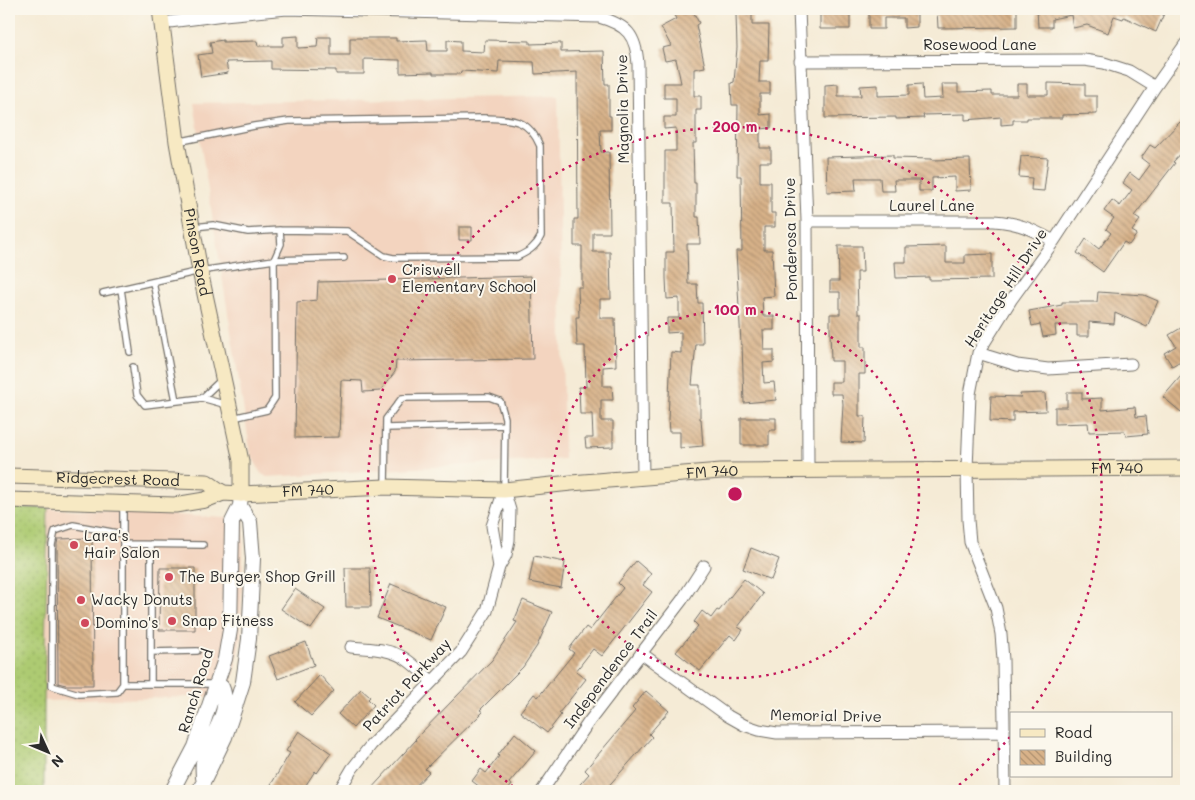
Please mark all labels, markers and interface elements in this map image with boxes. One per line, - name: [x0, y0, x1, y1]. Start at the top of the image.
- street label: Rosewood Lane: [923, 34, 1037, 54]
- street label: Magnolia Drive: [611, 54, 633, 164]
- text: 200 m: [713, 116, 758, 136]
- street label: Ponderosa Drive: [779, 178, 801, 301]
- street label: Laurel Lane: [889, 195, 975, 215]
- street label: Pinson Road: [180, 207, 216, 298]
- street label: Heritage Hill Drive: [959, 224, 1051, 351]
- place label: Criswell Elementary School: [402, 259, 537, 296]
- marker: Criswell Elementary School: [386, 273, 398, 285]
- text: 100 m: [713, 299, 757, 319]
- street label: FM 740: [1091, 457, 1143, 478]
- street label: FM 740: [686, 460, 738, 483]
- street label: Ridgecrest Road: [56, 466, 180, 490]
- street label: FM 740: [282, 478, 334, 501]
- centre of rings: [726, 485, 744, 503]
- place label: Lara's Hair Salon: [84, 525, 160, 562]
- marker: Lara's Hair Salon: [68, 539, 80, 551]
- place label: The Burger Shop Grill: [179, 566, 336, 586]
- marker: The Burger Shop Grill: [163, 571, 175, 583]
- place label: Wacky Donuts: [91, 589, 193, 609]
- marker: Wacky Donuts: [75, 594, 87, 606]
- street label: Independence Trail: [559, 605, 662, 732]
- place label: Snap Fitness: [182, 610, 274, 630]
- place label: Domino's: [95, 612, 159, 632]
- marker: Snap Fitness: [166, 615, 178, 627]
- marker: Domino's: [79, 617, 91, 629]
- street label: Patriot Parkway: [358, 633, 455, 735]
- street label: Ranch Road: [173, 646, 217, 735]
- street label: Memorial Drive: [770, 704, 882, 726]
- legend: [1010, 712, 1172, 778]
- text: Road: [1055, 722, 1092, 742]
- north arrow: [22, 728, 72, 778]
- text: Building: [1055, 746, 1112, 766]
- text: N: [47, 751, 68, 772]

